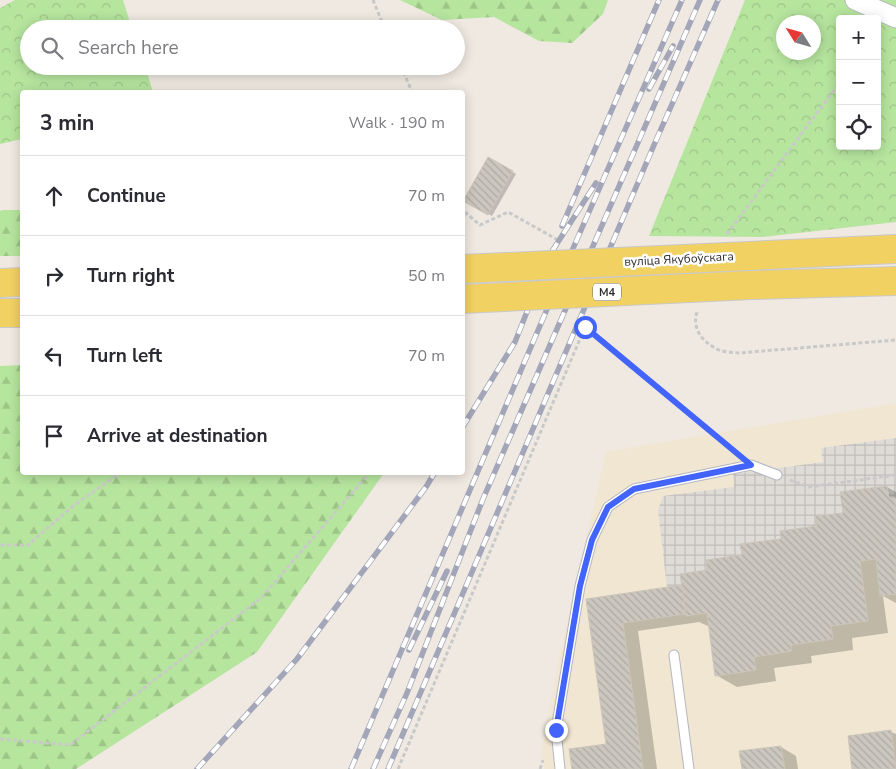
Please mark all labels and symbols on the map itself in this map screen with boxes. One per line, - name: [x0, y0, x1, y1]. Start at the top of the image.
- north arrow: [776, 15, 821, 60]
- street label: вуліца Якубоўскага: [624, 248, 734, 270]
- road number: М4: [593, 284, 621, 300]
- route start: [574, 316, 597, 339]
- route end: [545, 719, 568, 742]

